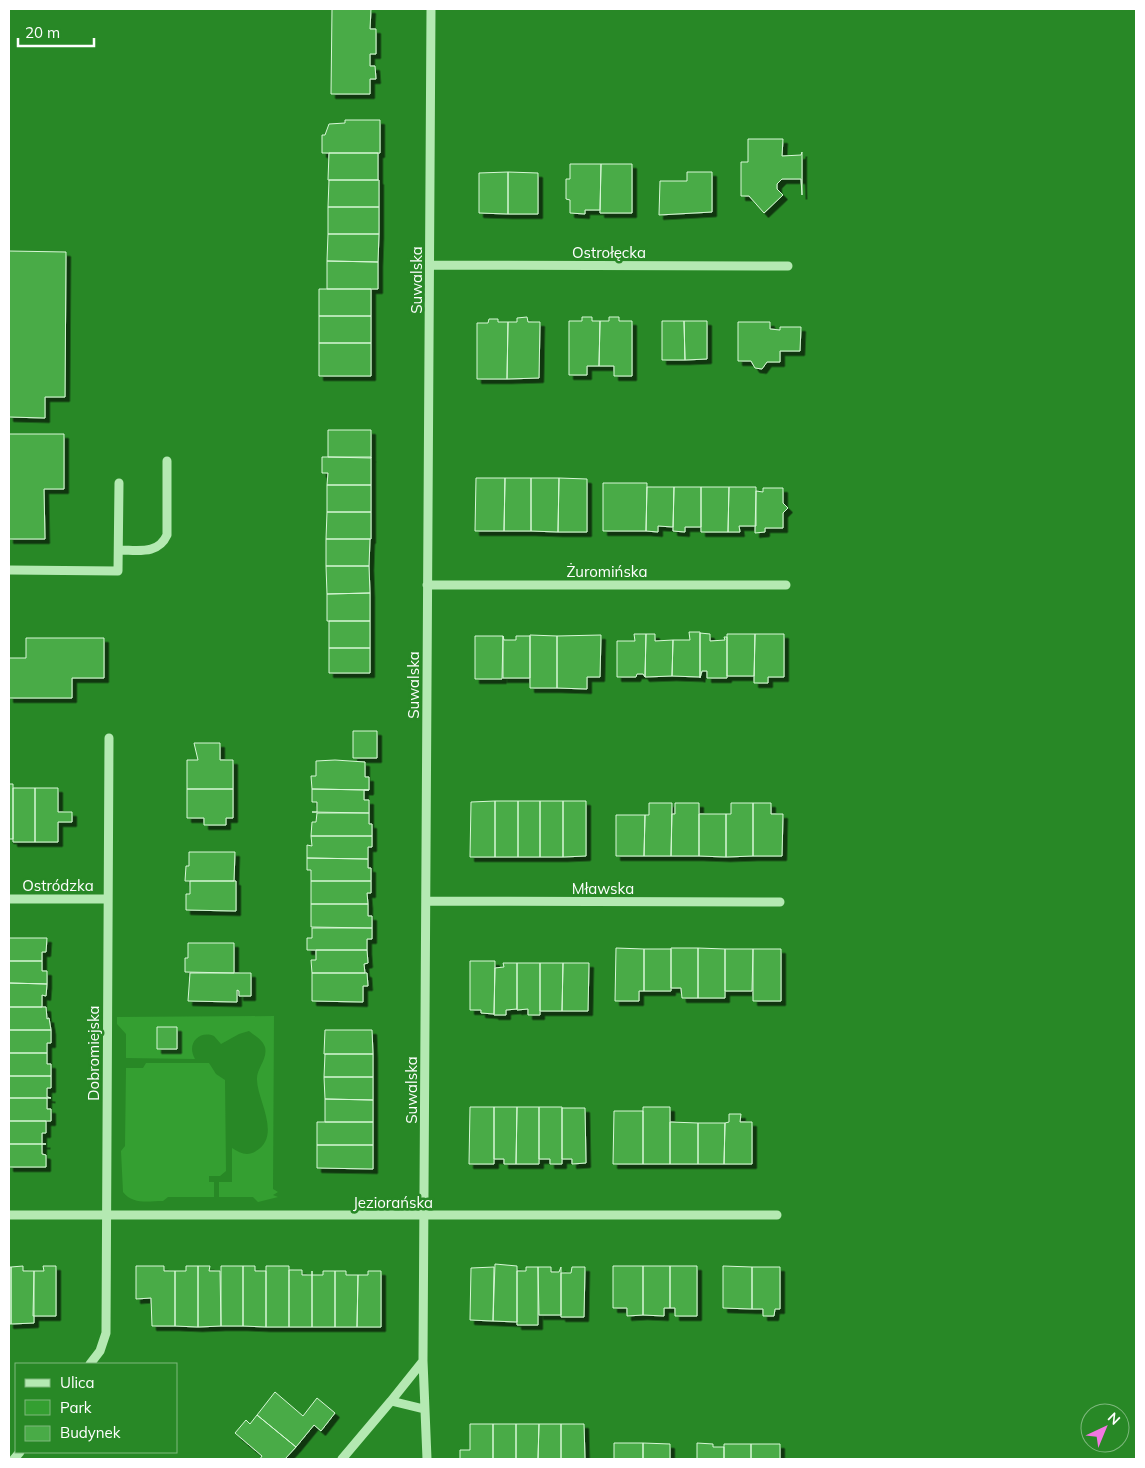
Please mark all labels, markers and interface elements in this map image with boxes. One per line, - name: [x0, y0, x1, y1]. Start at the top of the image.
- scale bar: [18, 15, 94, 47]
- text: 20 m: [25, 23, 60, 42]
- street label: Ostrołęcka: [572, 243, 646, 262]
- street label: Suwalska: [407, 246, 426, 314]
- street label: Żuromińska: [567, 562, 647, 581]
- street label: Suwalska: [404, 651, 423, 719]
- street label: Ostródzka: [22, 876, 94, 895]
- street label: Mławska: [572, 879, 634, 898]
- street label: Dobromiejska: [84, 1005, 103, 1101]
- street label: Suwalska: [402, 1056, 421, 1124]
- street label: Jeziorańska: [353, 1193, 433, 1212]
- legend: [15, 1363, 178, 1453]
- text: Ulica: [60, 1373, 94, 1392]
- text: Park: [60, 1398, 92, 1417]
- north arrow: [1080, 1403, 1130, 1453]
- text: N: [1104, 1409, 1124, 1429]
- text: Budynek: [60, 1423, 121, 1442]

